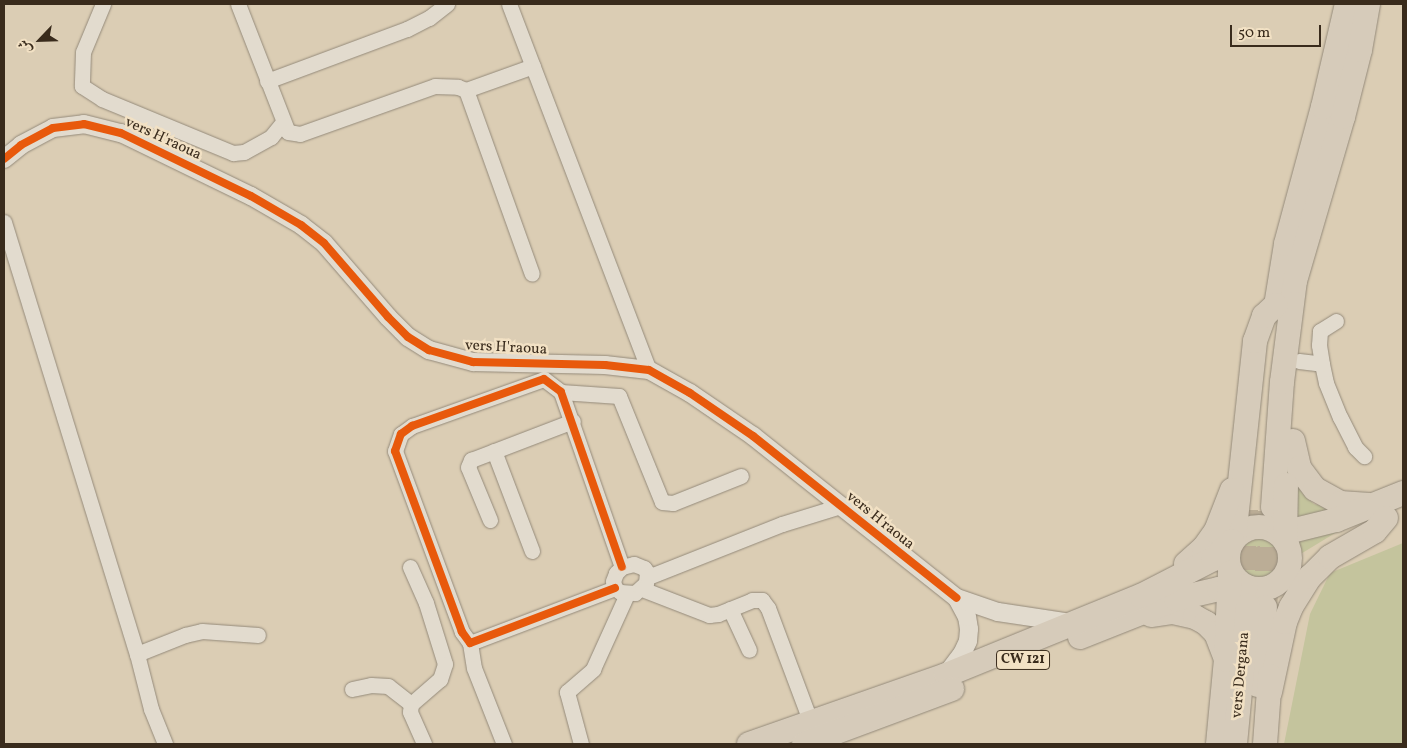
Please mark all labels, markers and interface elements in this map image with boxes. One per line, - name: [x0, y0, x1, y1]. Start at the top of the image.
- north arrow: [15, 15, 65, 65]
- scale bar: [1232, 15, 1323, 47]
- text: 50 m: [1238, 23, 1270, 44]
- text: ش: [14, 36, 37, 57]
- street label: vers H'raoua: [122, 113, 204, 165]
- street label: vers H'raoua: [464, 337, 548, 359]
- street label: vers H'raoua: [842, 488, 918, 554]
- street label: vers Dergana: [1228, 631, 1254, 719]
- road number: CW 121: [996, 648, 1050, 672]

